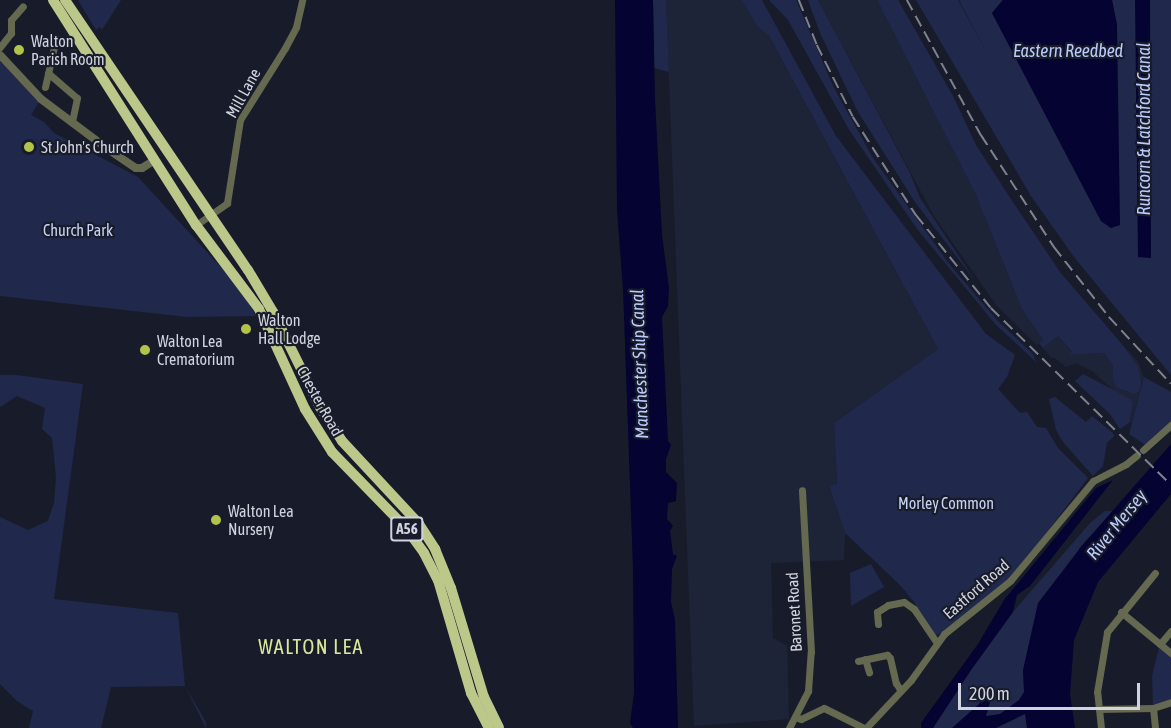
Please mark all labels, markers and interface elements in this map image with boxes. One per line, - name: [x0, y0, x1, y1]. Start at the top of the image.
- place label: Walton Parish Room: [31, 31, 105, 69]
- water label: Eastern Reedbed: [1013, 40, 1123, 62]
- water label: Runcorn & Latchford Canal: [1133, 42, 1155, 216]
- marker: Walton Parish Room: [12, 43, 26, 57]
- street label: Mill Lane: [222, 65, 264, 121]
- place label: St John's Church: [41, 137, 134, 157]
- marker: St John's Church: [22, 140, 36, 154]
- park label: Church Park: [43, 220, 113, 240]
- water label: Manchester Ship Canal: [627, 289, 653, 439]
- place label: Walton Hall Lodge: [258, 310, 321, 348]
- marker: Walton Hall Lodge: [239, 322, 253, 336]
- place label: Walton Lea Crematorium: [157, 331, 235, 369]
- marker: Walton Lea Crematorium: [138, 343, 152, 357]
- street label: Chester Road: [293, 363, 347, 439]
- water label: River Mersey: [1082, 486, 1152, 564]
- park label: Morley Common: [898, 493, 994, 513]
- place label: Walton Lea Nursery: [228, 501, 294, 539]
- marker: Walton Lea Nursery: [209, 513, 223, 527]
- road number: A56: [389, 517, 425, 541]
- street label: Eastford Road: [939, 555, 1013, 623]
- street label: Baronet Road: [782, 572, 806, 652]
- district label: WALTON LEA: [258, 634, 364, 658]
- scale bar: [961, 671, 1142, 709]
- text: 200 m: [969, 683, 1010, 704]

